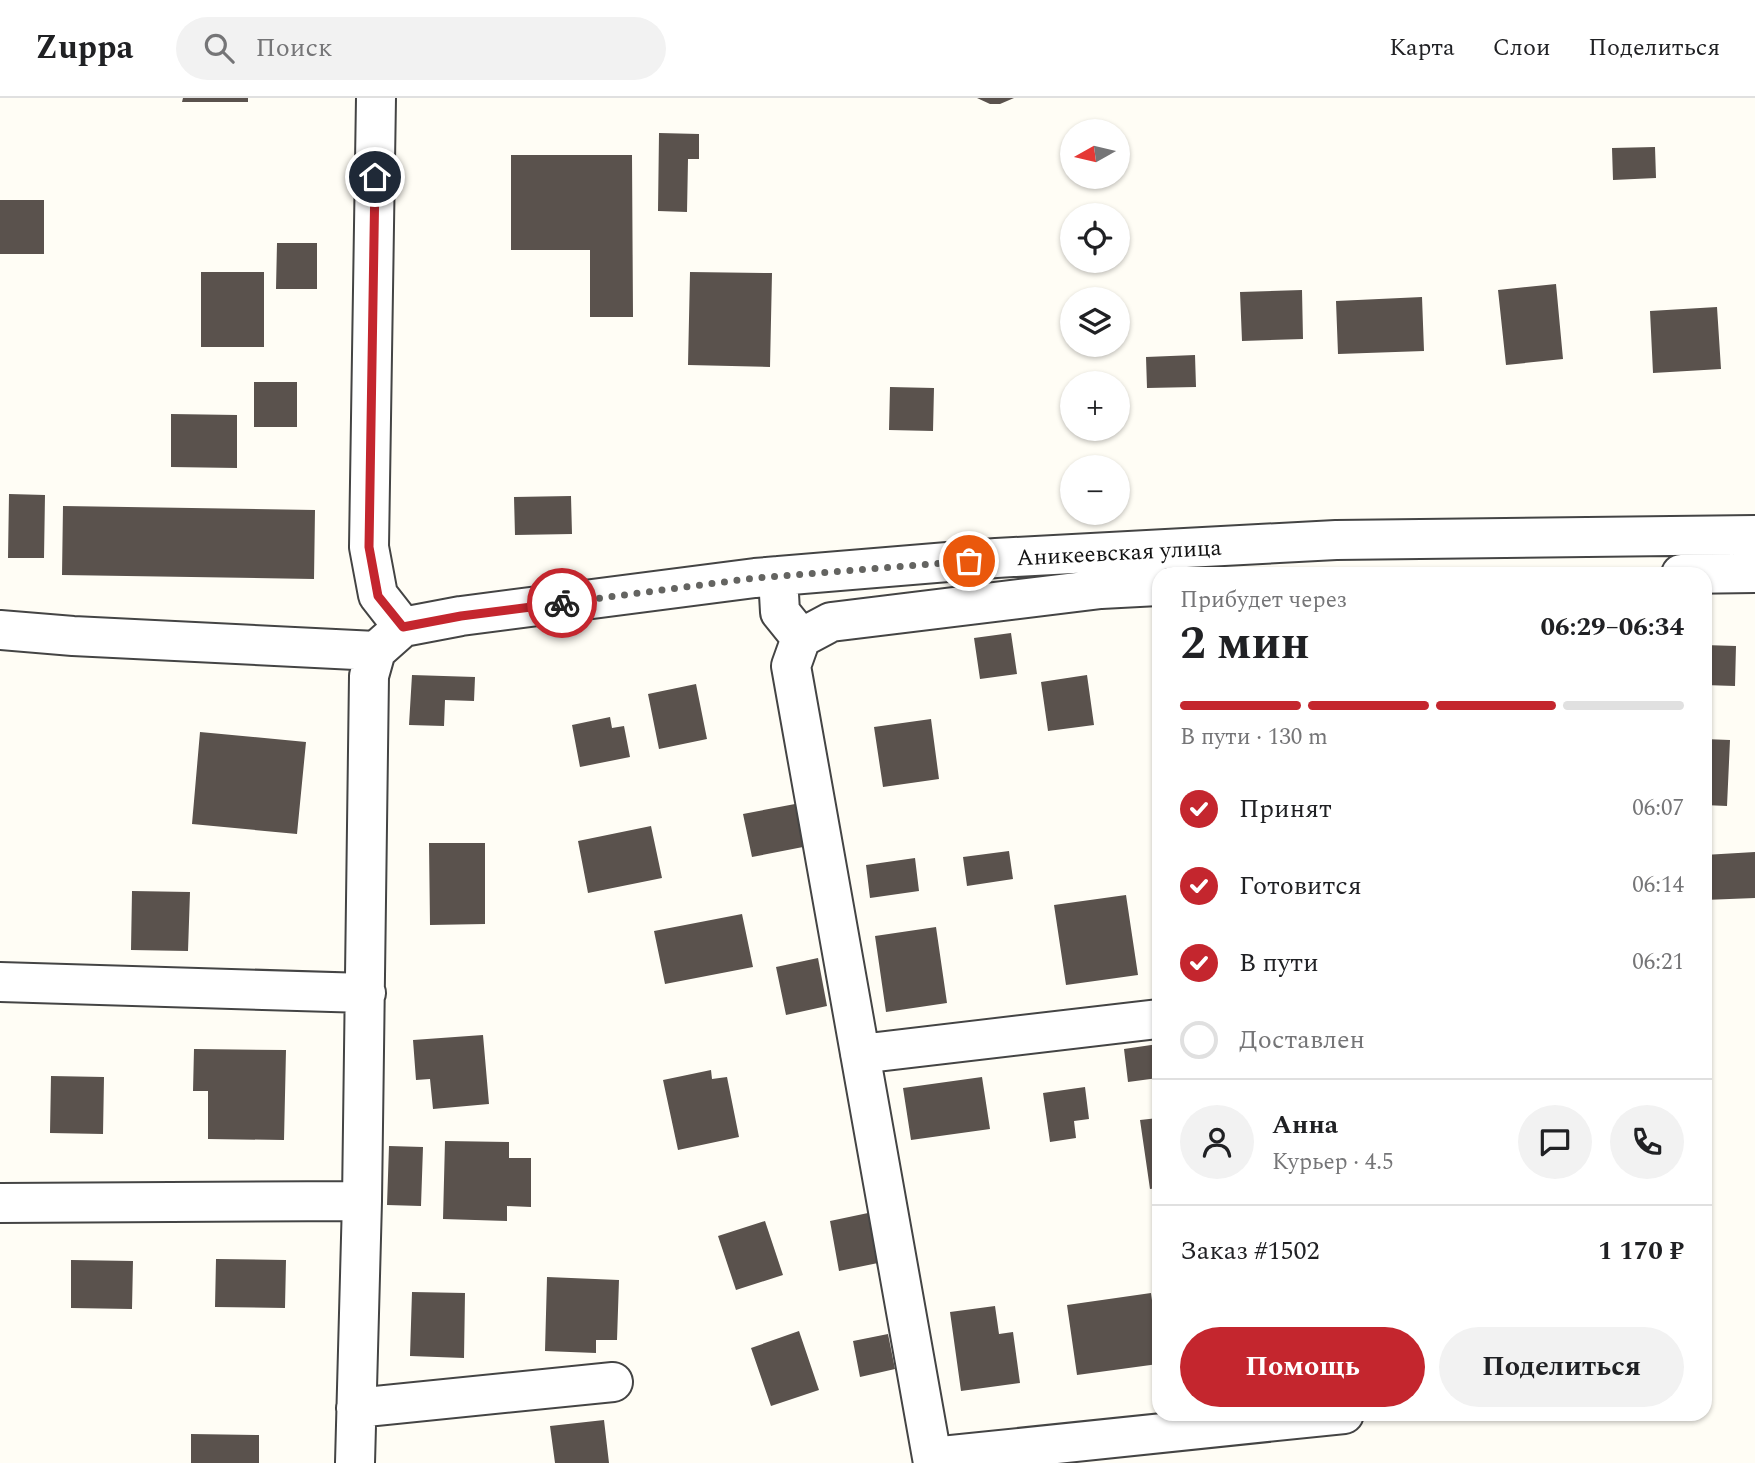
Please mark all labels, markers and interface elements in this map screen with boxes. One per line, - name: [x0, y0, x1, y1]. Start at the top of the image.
- search box: [176, 17, 666, 80]
- text: Zuppa: [35, 23, 134, 73]
- text: Поиск: [256, 28, 332, 68]
- icon: search: [200, 29, 238, 67]
- text: Карта: [1389, 30, 1455, 66]
- text: Слои: [1493, 30, 1550, 66]
- text: Поделиться: [1588, 30, 1720, 66]
- north arrow: [1060, 119, 1130, 189]
- map controls: [1060, 119, 1130, 525]
- pin: [345, 147, 405, 207]
- icon: home: [356, 158, 394, 196]
- button: locate: [1060, 203, 1130, 273]
- button: layers: [1060, 287, 1130, 357]
- button: +: [1060, 371, 1130, 441]
- button: −: [1060, 455, 1130, 525]
- pin: [939, 531, 999, 591]
- street label: Аникеевская улица: [1015, 531, 1223, 576]
- icon: bag: [950, 542, 988, 580]
- courier: [527, 568, 597, 638]
- text: Прибудет через: [1180, 583, 1347, 618]
- icon: bike: [543, 584, 581, 622]
- text: 06:29–06:34: [1540, 607, 1684, 647]
- text: 2 мин: [1180, 609, 1310, 679]
- text: В пути · 130 m: [1180, 720, 1328, 755]
- text: Принят: [1239, 789, 1332, 829]
- icon: check: [1180, 790, 1218, 828]
- text: 06:07: [1632, 791, 1684, 826]
- text: Готовится: [1239, 866, 1362, 906]
- icon: check: [1180, 867, 1218, 905]
- text: 06:14: [1632, 868, 1684, 903]
- text: В пути: [1239, 943, 1319, 983]
- icon: check: [1180, 944, 1218, 982]
- text: 06:21: [1632, 945, 1684, 980]
- text: Доставлен: [1239, 1020, 1365, 1060]
- button: person: [1180, 1105, 1254, 1179]
- text: Анна: [1272, 1105, 1338, 1145]
- button: chat: [1518, 1105, 1592, 1179]
- button: phone: [1610, 1105, 1684, 1179]
- text: Курьер · 4.5: [1272, 1145, 1394, 1180]
- text: Заказ #1502: [1180, 1231, 1319, 1271]
- text: 1 170 ₽: [1598, 1231, 1684, 1271]
- button: Помощь: [1180, 1327, 1425, 1407]
- button: Поделиться: [1439, 1327, 1684, 1407]

